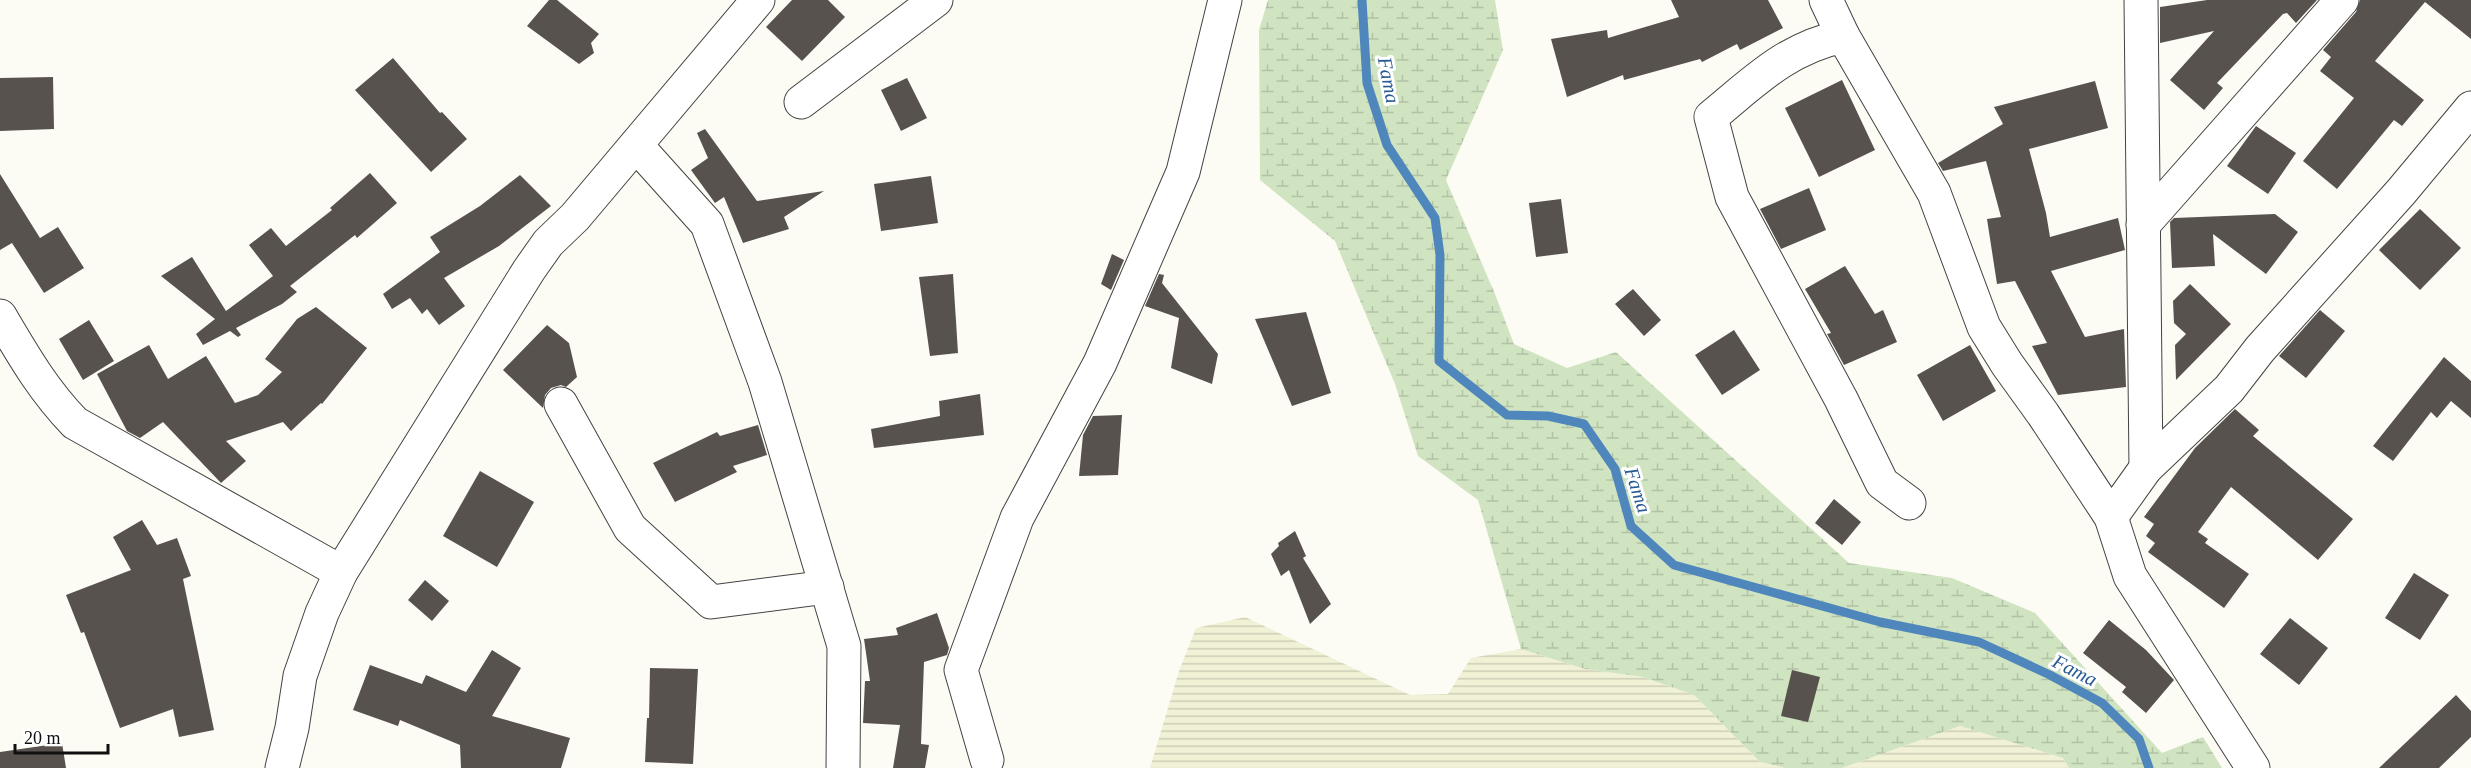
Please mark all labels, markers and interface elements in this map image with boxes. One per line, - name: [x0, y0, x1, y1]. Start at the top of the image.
- water label: Fama: [1374, 54, 1404, 105]
- water label: Fama: [1620, 463, 1656, 516]
- water label: Fama: [2048, 649, 2101, 690]
- scale bar: [15, 717, 108, 755]
- text: 20 m: [24, 728, 61, 748]

